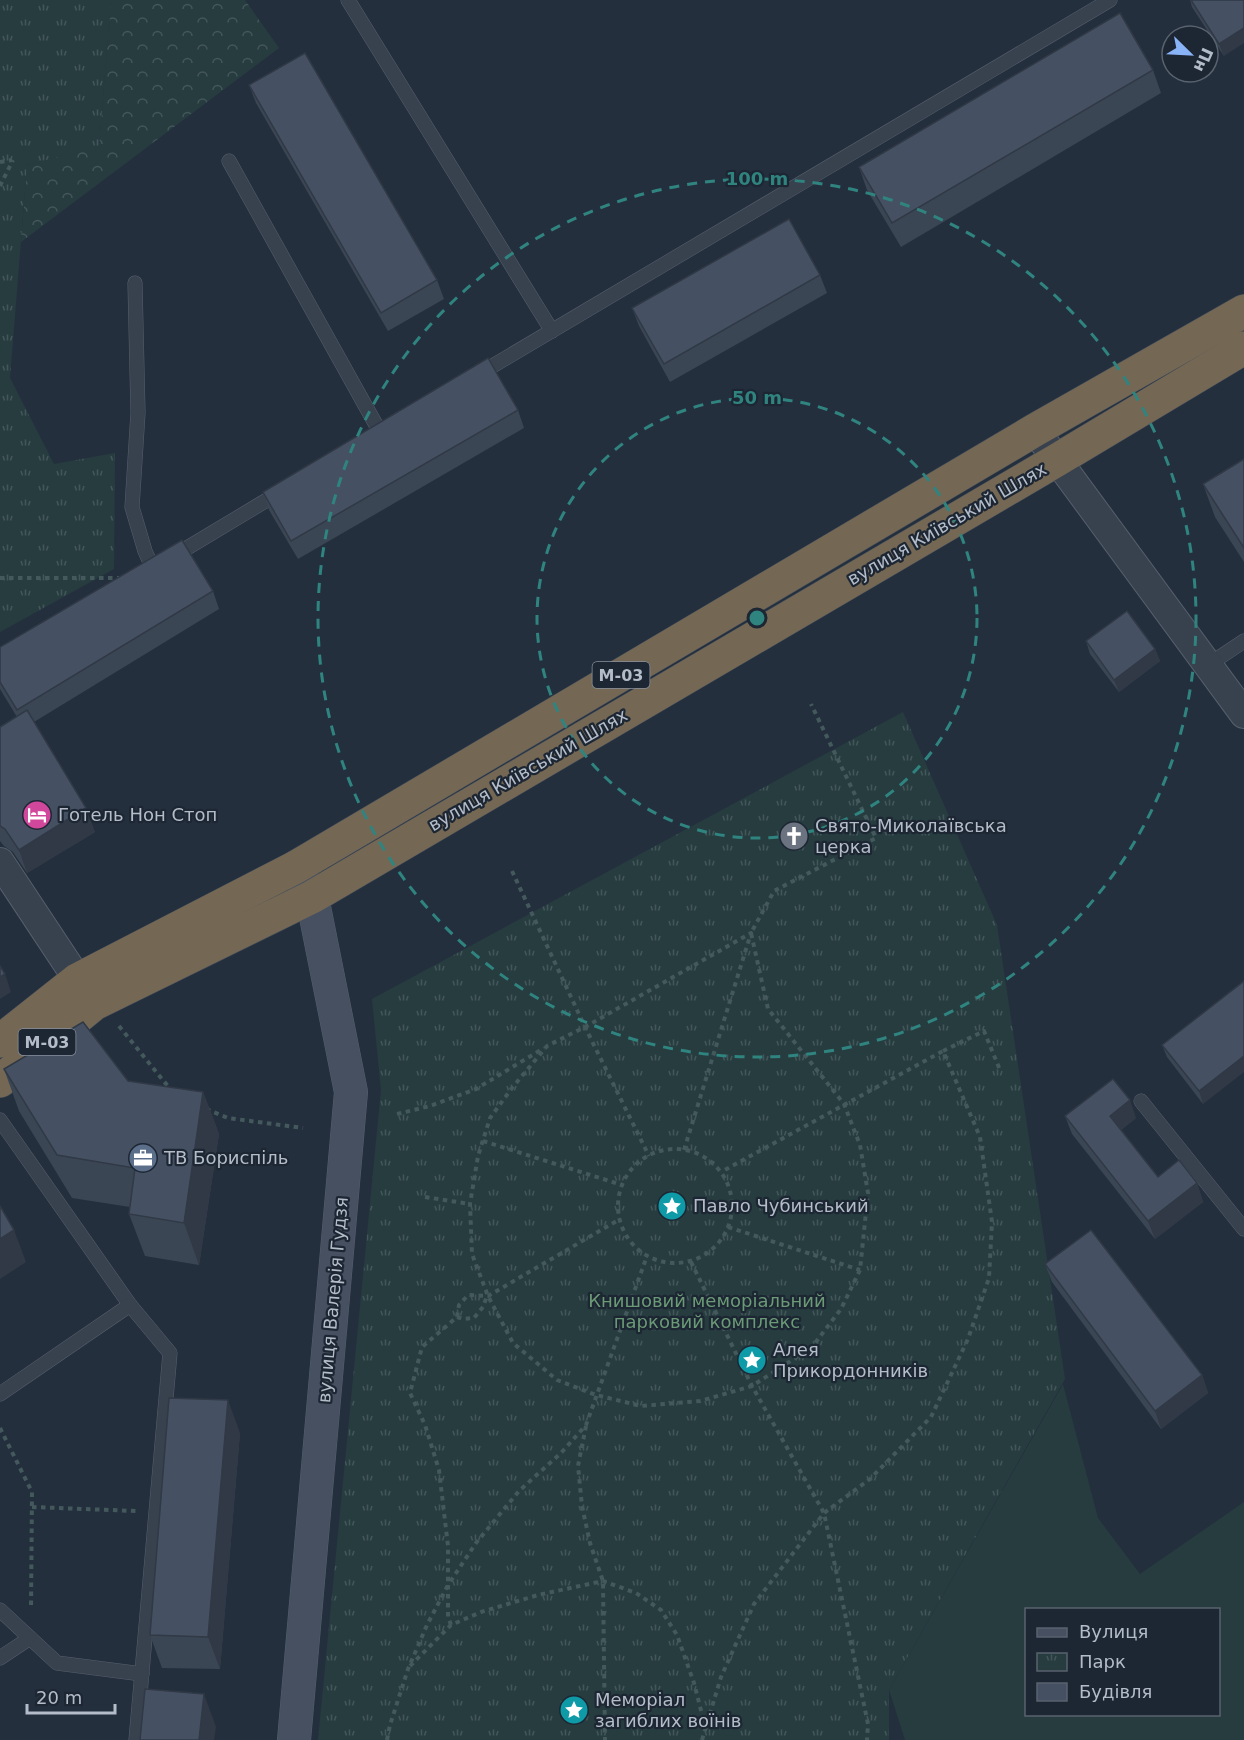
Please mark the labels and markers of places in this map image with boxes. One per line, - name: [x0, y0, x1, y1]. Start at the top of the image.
- centre of rings: [747, 608, 767, 628]
- hotel icon: Готель Нон Стоп: [21, 799, 53, 831]
- place label: Готель Нон Стоп: [58, 804, 217, 825]
- place label: Свято-Миколаївська церка: [815, 815, 1007, 857]
- church icon: Свято-Миколаївська церка: [778, 820, 810, 852]
- office icon: ТВ Бориспіль: [127, 1142, 159, 1174]
- place label: ТВ Бориспіль: [163, 1147, 288, 1168]
- place icon: Павло Чубинський: [656, 1190, 688, 1222]
- place label: Павло Чубинський: [693, 1195, 869, 1216]
- place label: Алея Прикордонників: [773, 1339, 928, 1381]
- place icon: Алея Прикордонників: [736, 1344, 768, 1376]
- place label: Меморіал загиблих воїнів: [595, 1689, 741, 1731]
- place icon: Меморіал загиблих воїнів: [558, 1694, 590, 1726]

